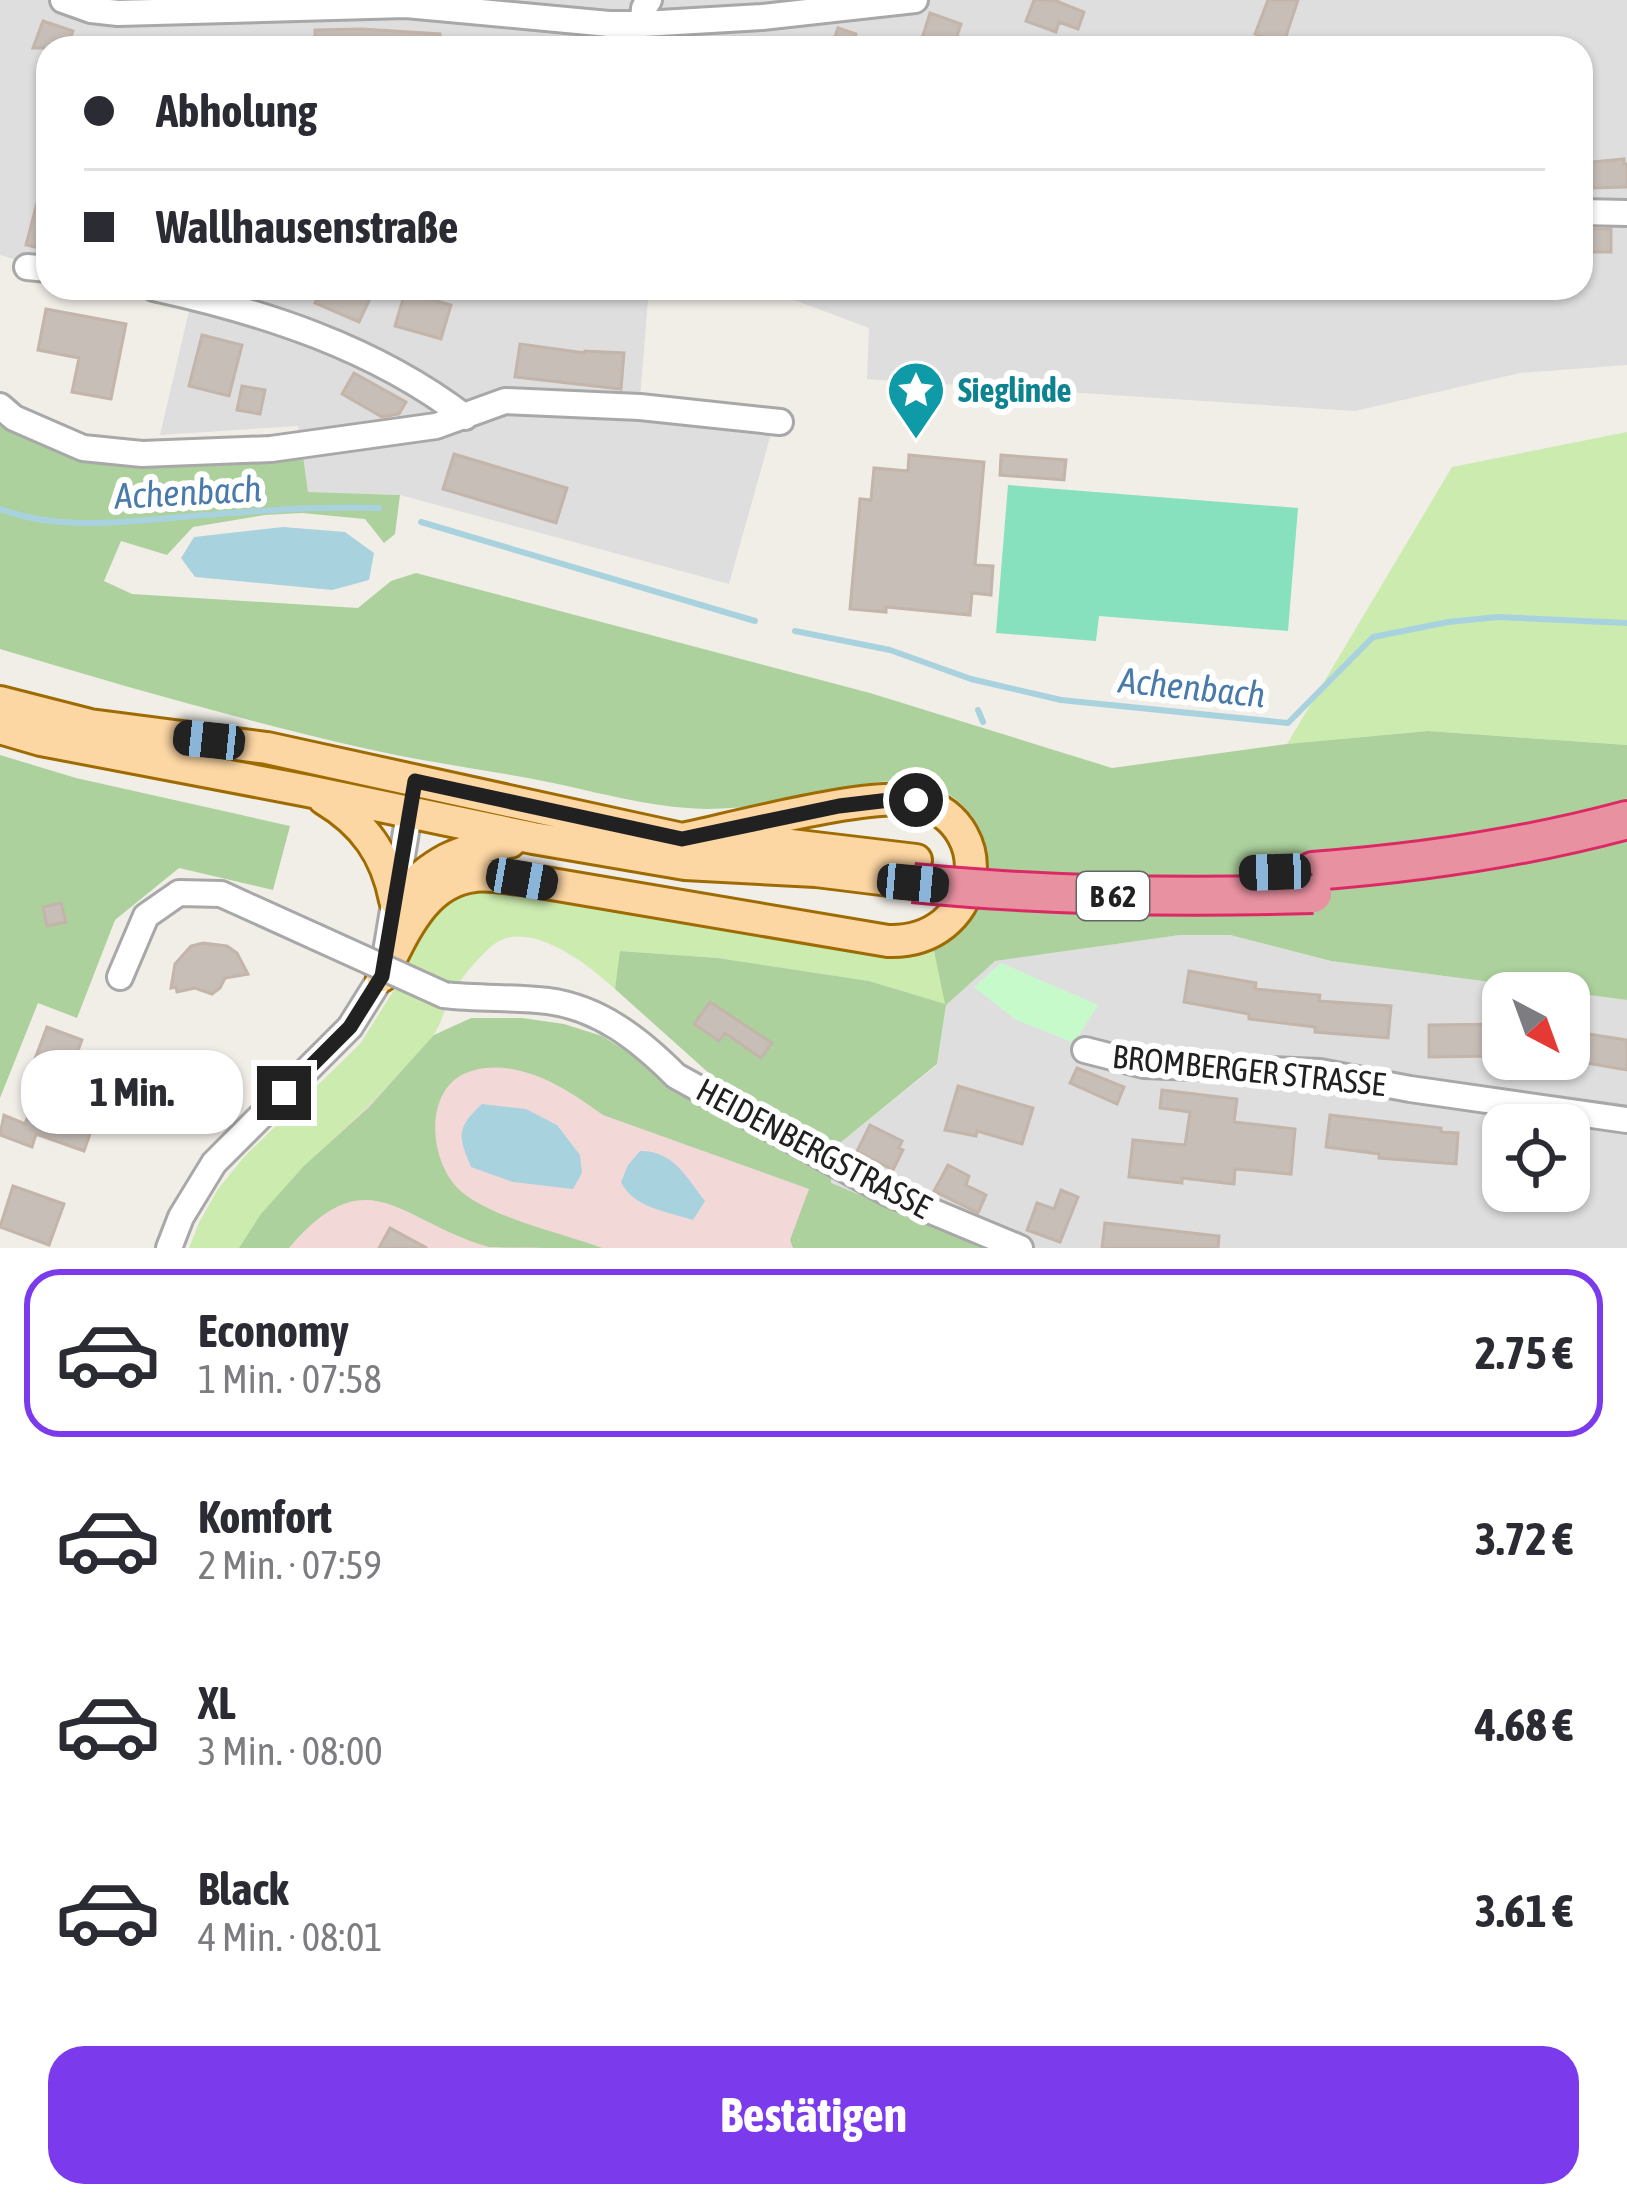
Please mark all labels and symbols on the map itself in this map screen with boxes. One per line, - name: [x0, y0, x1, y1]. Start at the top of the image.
- place icon: Sieglinde: [885, 359, 947, 441]
- place label: Sieglinde: [958, 371, 1072, 409]
- water label: Achenbach: [113, 467, 262, 517]
- water label: Achenbach: [1116, 658, 1267, 716]
- car: [171, 718, 247, 762]
- route start: [889, 773, 943, 827]
- car: [1238, 853, 1312, 891]
- car: [483, 855, 561, 903]
- car: [876, 862, 950, 904]
- road number: B 62: [1077, 872, 1149, 920]
- north arrow: [1482, 972, 1590, 1080]
- street label: BROMBERGER STRASSE: [1111, 1037, 1387, 1103]
- callout: 1 Min.: [20, 1051, 242, 1135]
- route end: [257, 1066, 311, 1120]
- street label: HEIDENBERGSTRASSE: [690, 1070, 938, 1226]

